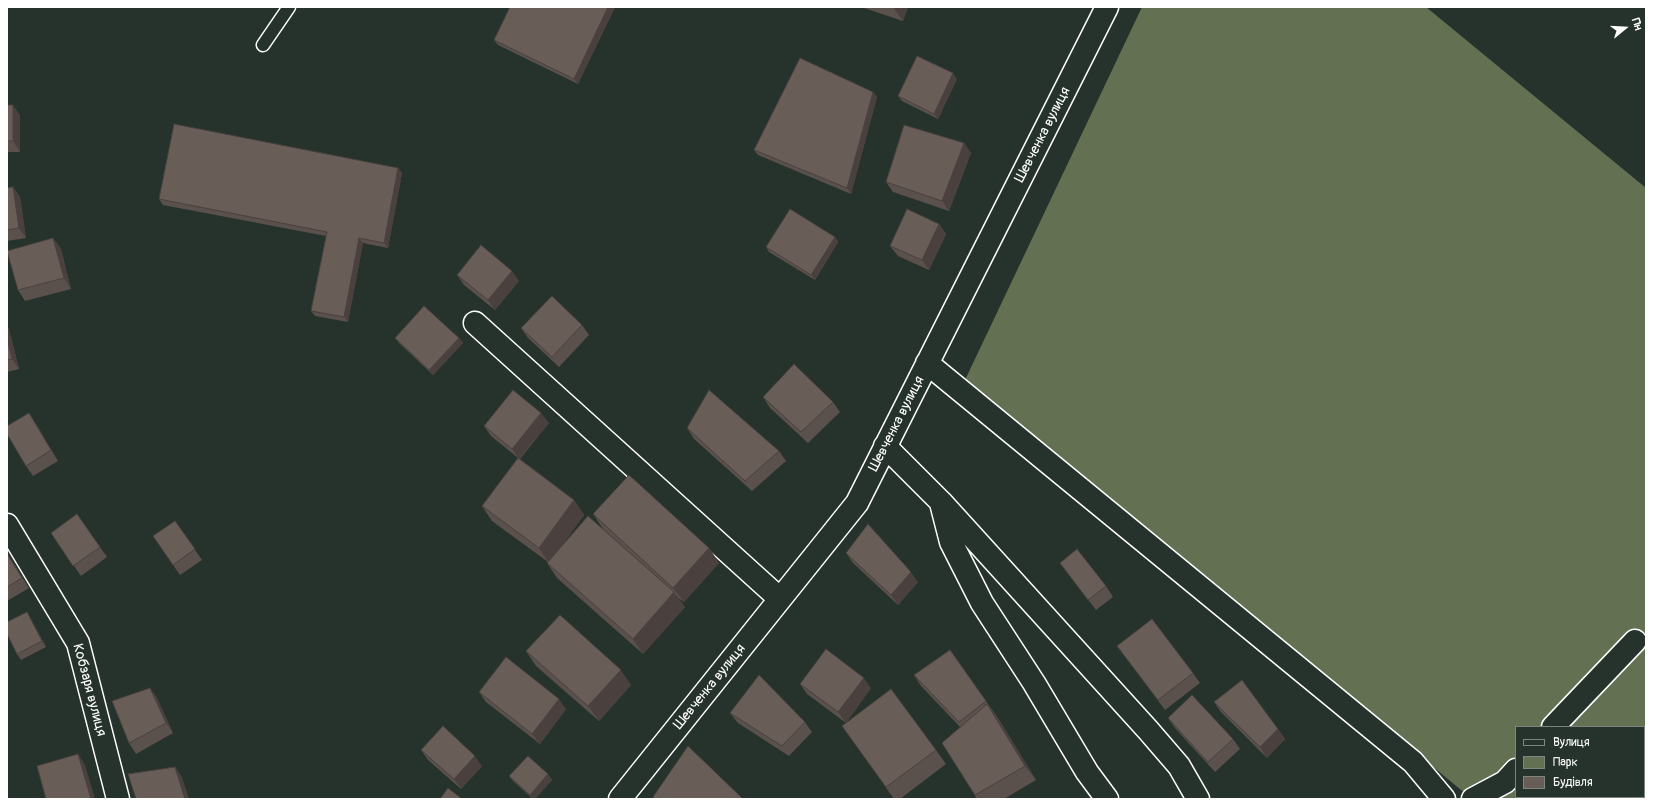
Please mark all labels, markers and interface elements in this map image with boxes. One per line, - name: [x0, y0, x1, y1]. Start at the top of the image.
- north arrow: [1605, 8, 1645, 48]
- text: Пн: [1629, 16, 1645, 32]
- street label: Шевченка вулиця: [1012, 85, 1074, 185]
- street label: Шевченка вулиця: [866, 374, 928, 474]
- street label: Шевченка вулиця: [670, 641, 750, 733]
- street label: Кобзаря вулиця: [69, 642, 109, 738]
- legend: [1515, 726, 1645, 798]
- text: Вулиця: [1553, 735, 1590, 750]
- text: Парк: [1553, 755, 1578, 770]
- text: Будівля: [1553, 775, 1593, 790]

